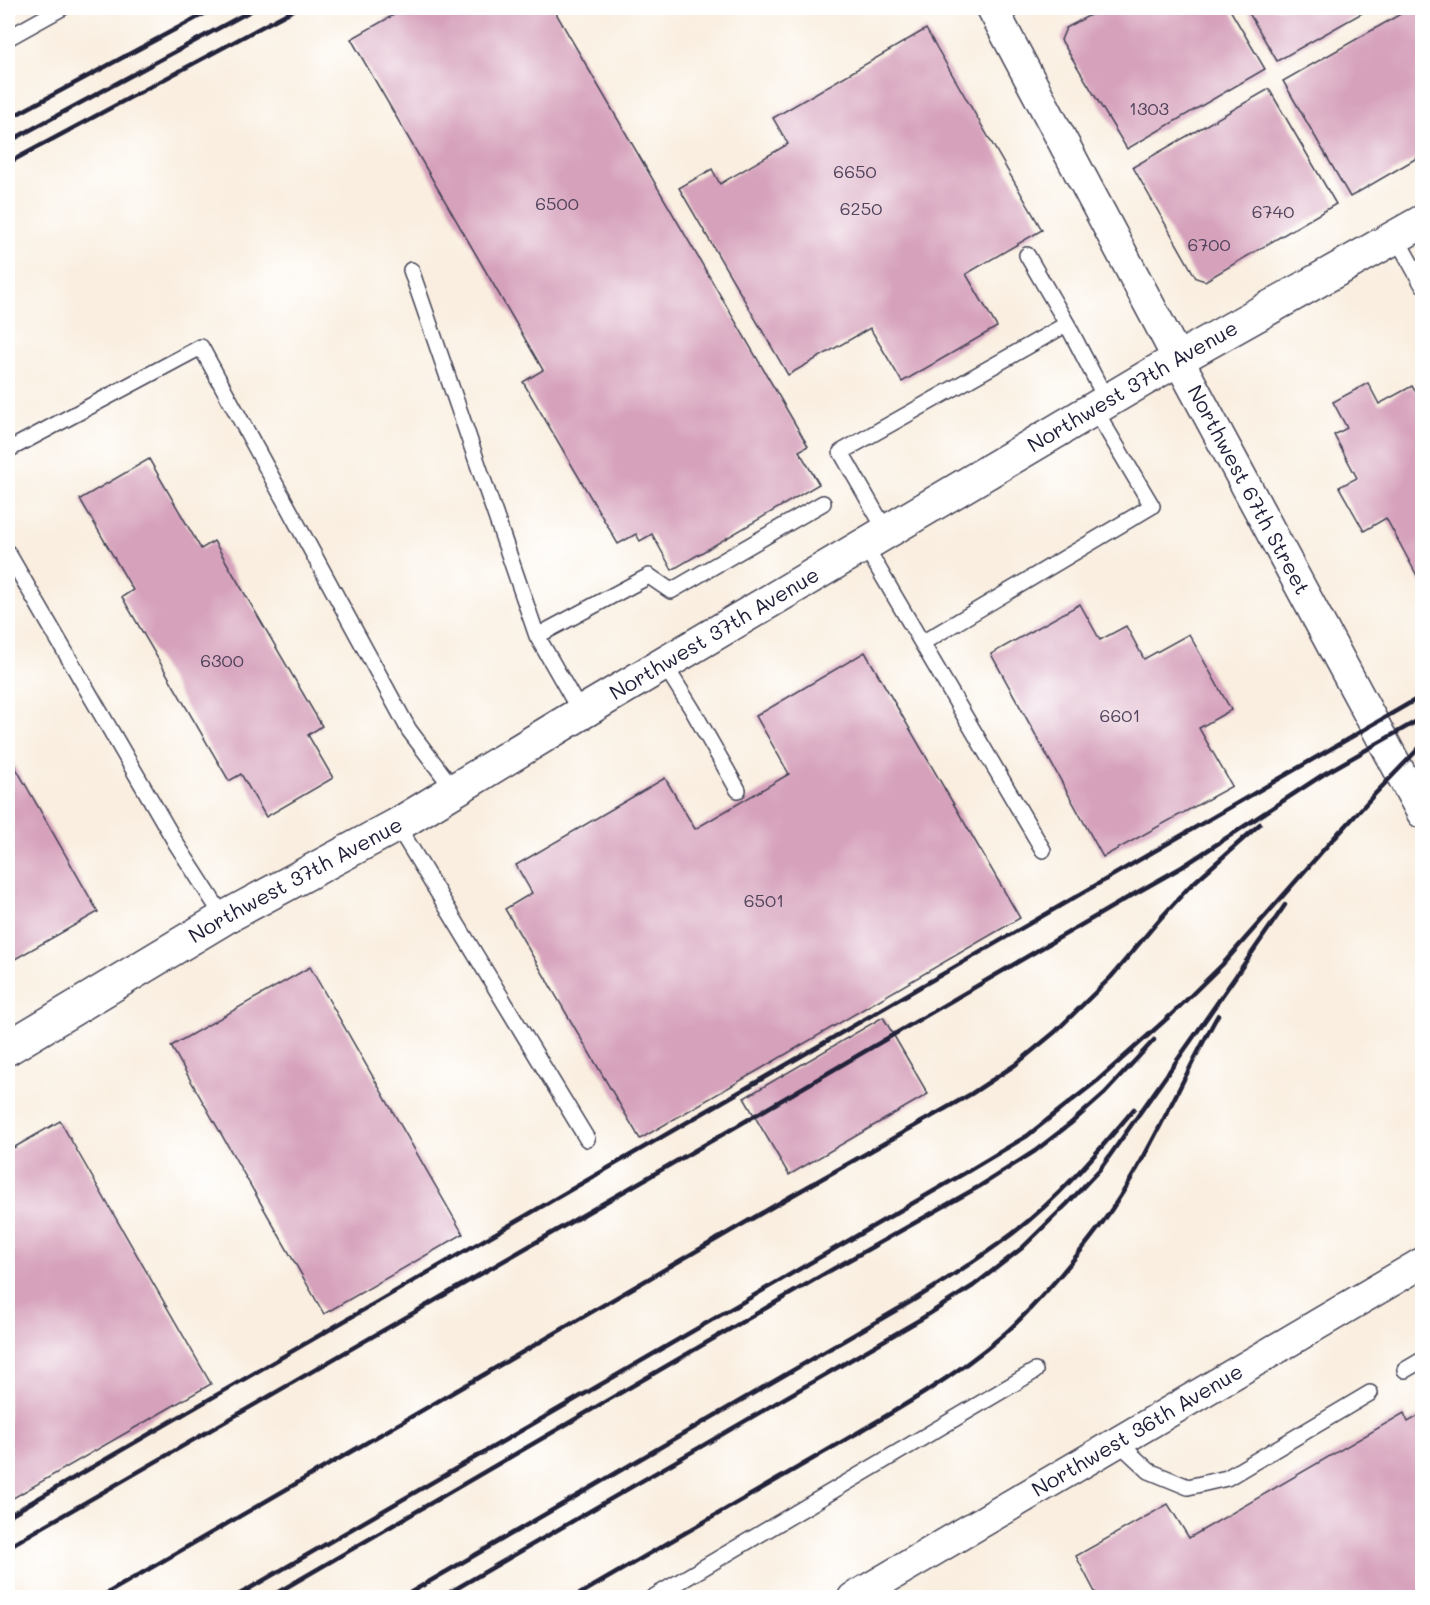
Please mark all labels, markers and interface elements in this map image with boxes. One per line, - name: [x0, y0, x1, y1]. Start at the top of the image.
- house number: 1303: [1129, 96, 1169, 120]
- house number: 6650: [833, 159, 877, 183]
- house number: 6500: [535, 191, 579, 215]
- house number: 6250: [840, 196, 882, 220]
- house number: 6740: [1252, 199, 1294, 223]
- house number: 6700: [1187, 232, 1231, 256]
- street label: Northwest 37th Avenue: [1022, 313, 1242, 457]
- street label: Northwest 67th Street: [1182, 380, 1317, 599]
- street label: Northwest 37th Avenue: [604, 560, 824, 705]
- house number: 6300: [200, 648, 244, 672]
- house number: 6601: [1100, 703, 1140, 727]
- street label: Northwest 37th Avenue: [183, 810, 406, 948]
- house number: 6501: [744, 888, 784, 912]
- street label: Northwest 36th Avenue: [1026, 1357, 1247, 1502]

